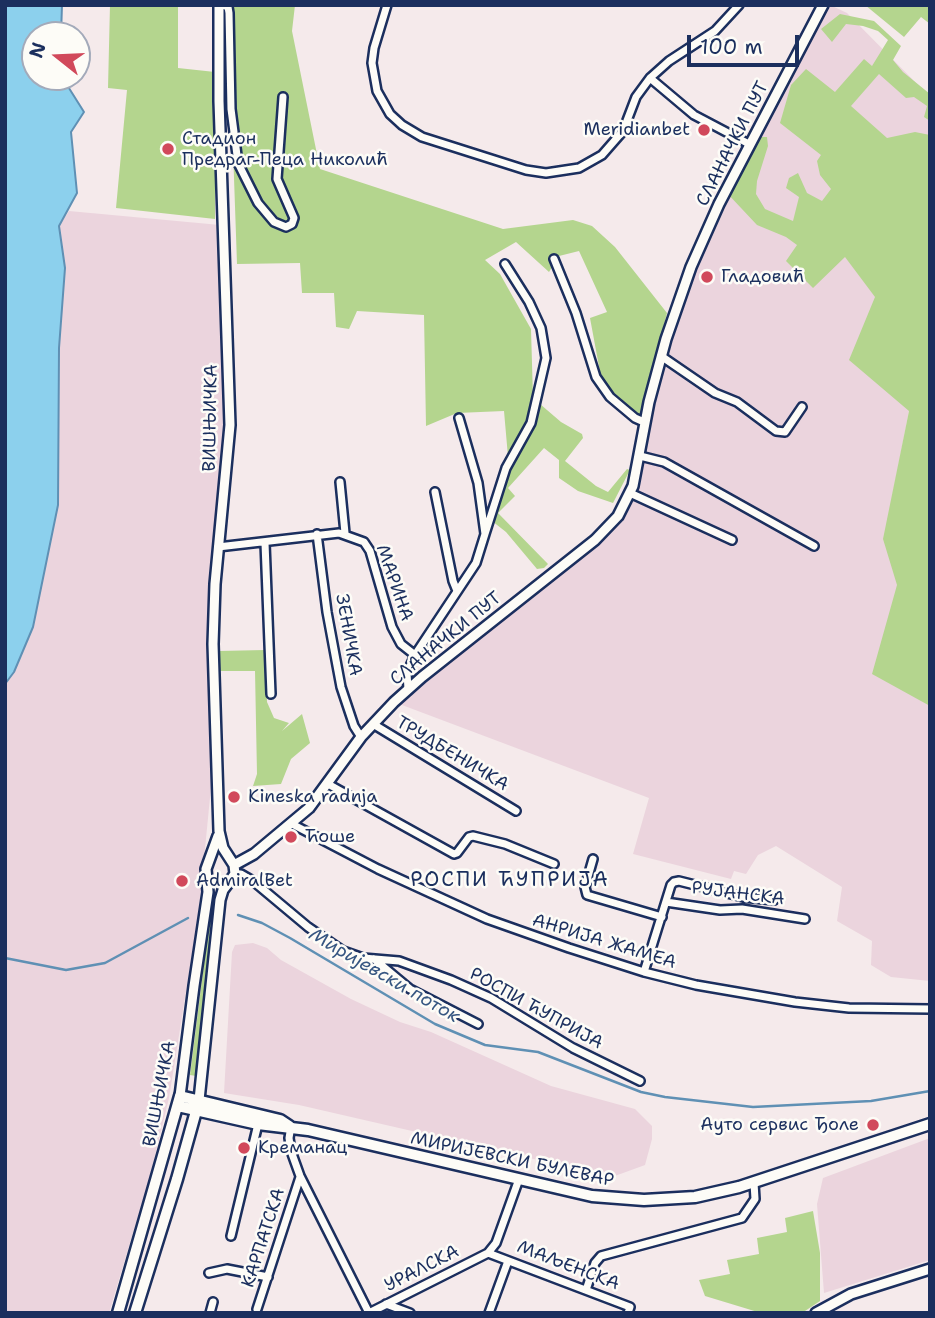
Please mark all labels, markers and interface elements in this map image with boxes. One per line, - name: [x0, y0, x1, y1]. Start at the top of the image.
- north arrow: [21, 21, 91, 91]
- scale bar: [690, 21, 802, 65]
- text: 100 m: [700, 33, 763, 61]
- text: N: [23, 39, 52, 61]
- street label: СЛАНАЧКИ ПУТ: [692, 78, 774, 210]
- place label: Meridianbet: [583, 119, 690, 141]
- marker: Meridianbet: [696, 122, 712, 138]
- place label: Стадион Предраг-Пеца Николић: [182, 128, 388, 170]
- marker: Стадион Предраг-Пеца Николић: [160, 141, 176, 157]
- place label: Гладовић: [721, 266, 804, 288]
- marker: Гладовић: [699, 269, 715, 285]
- street label: ВИШЊИЧКА: [199, 364, 223, 472]
- street label: МАРИНА: [371, 542, 417, 624]
- street label: СЛАНАЧКИ ПУТ: [386, 587, 506, 691]
- street label: ЗЕНИЧКА: [330, 592, 366, 678]
- street label: ТРУДБЕНИЧКА: [392, 712, 512, 796]
- place label: Kineska radnja: [248, 786, 377, 808]
- marker: Kineska radnja: [226, 789, 242, 805]
- place label: Ћоше: [305, 826, 355, 848]
- marker: Ћоше: [283, 829, 299, 845]
- district label: РОСПИ ЋУПРИЈА: [412, 868, 608, 894]
- place label: AdmiralBet: [196, 870, 293, 892]
- marker: AdmiralBet: [174, 873, 190, 889]
- street label: РУЈАНСКА: [690, 878, 786, 910]
- street label: АНРИЈА ЖАМЕА: [530, 910, 678, 974]
- water label: Миријевски поток: [305, 924, 463, 1028]
- street label: РОСПИ ЋУПРИЈА: [466, 963, 606, 1055]
- street label: ВИШЊИЧКА: [139, 1039, 181, 1149]
- place label: Ауто сервис Ђоле: [700, 1114, 859, 1136]
- marker: Ауто сервис Ђоле: [865, 1117, 881, 1133]
- street label: МИРИЈЕВСКИ БУЛЕВАР: [408, 1128, 616, 1192]
- place label: Креманац: [258, 1137, 347, 1159]
- marker: Креманац: [236, 1140, 252, 1156]
- street label: КАРПАТСКА: [238, 1186, 290, 1290]
- street label: МАЉЕНСКА: [514, 1237, 622, 1295]
- street label: УРАЛСКА: [381, 1241, 463, 1297]

